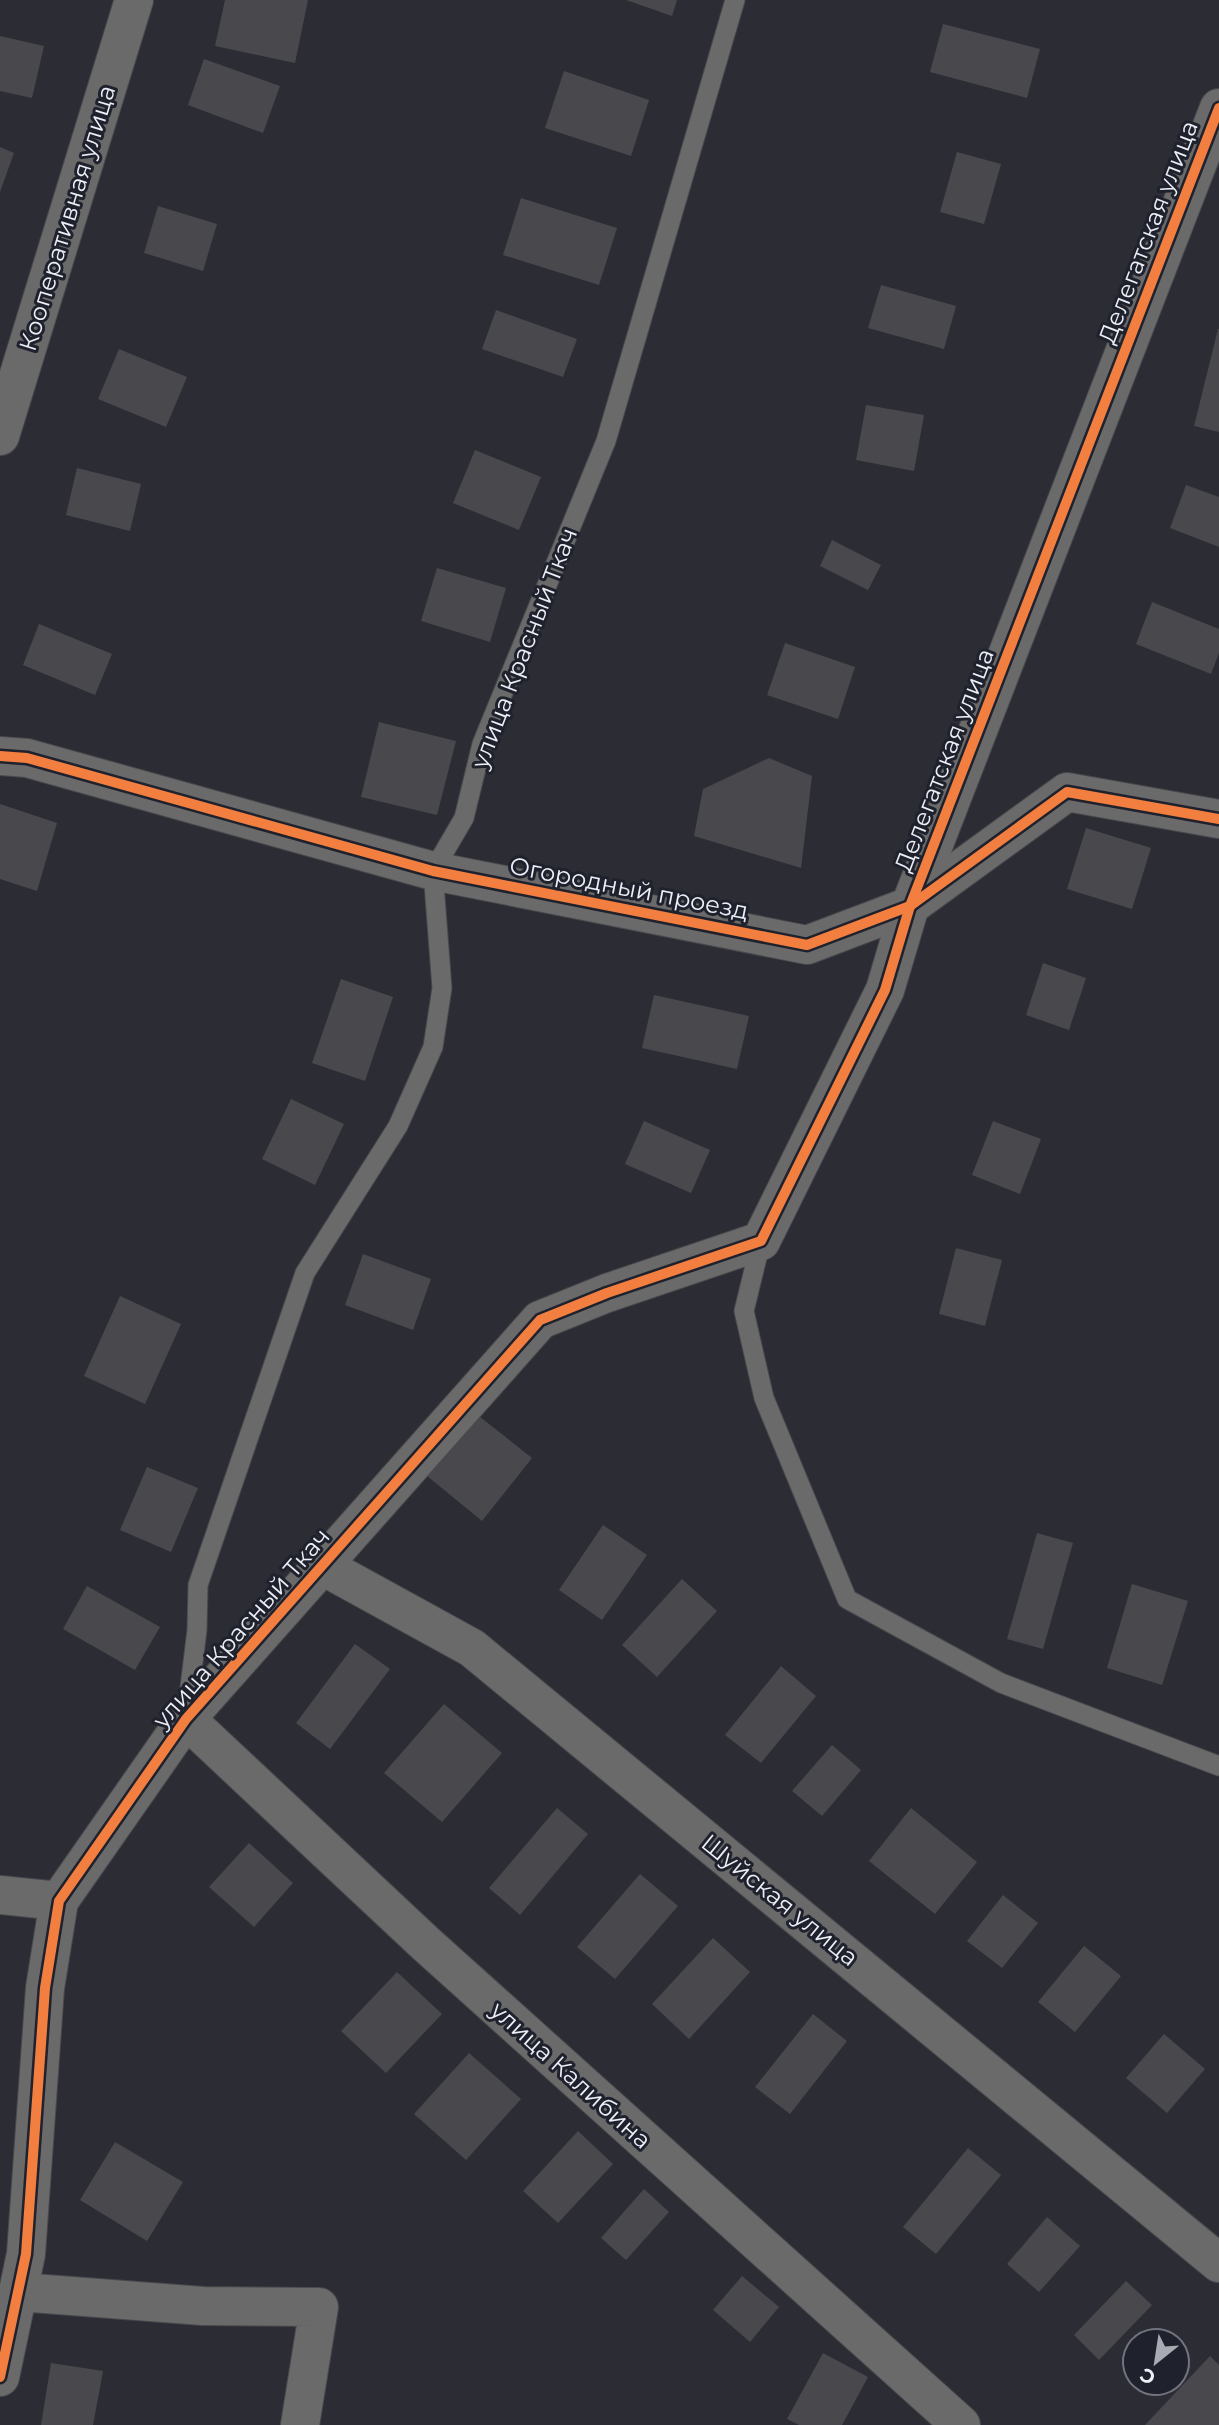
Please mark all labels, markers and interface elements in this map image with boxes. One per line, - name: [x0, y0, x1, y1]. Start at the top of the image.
- street label: Кооперативная улица: [13, 82, 121, 354]
- street label: Делегатская улица: [1092, 116, 1204, 348]
- street label: улица Красный Ткач: [464, 524, 583, 773]
- street label: Делегатская улица: [888, 644, 1000, 876]
- street label: Огородный проезд: [507, 851, 751, 925]
- street label: улица Красный Ткач: [146, 1522, 336, 1735]
- street label: Шуйская улица: [696, 1828, 864, 1972]
- street label: улица Калибина: [484, 1995, 657, 2155]
- north arrow: [1121, 2327, 1191, 2397]
- text: С: [1136, 2363, 1159, 2390]

